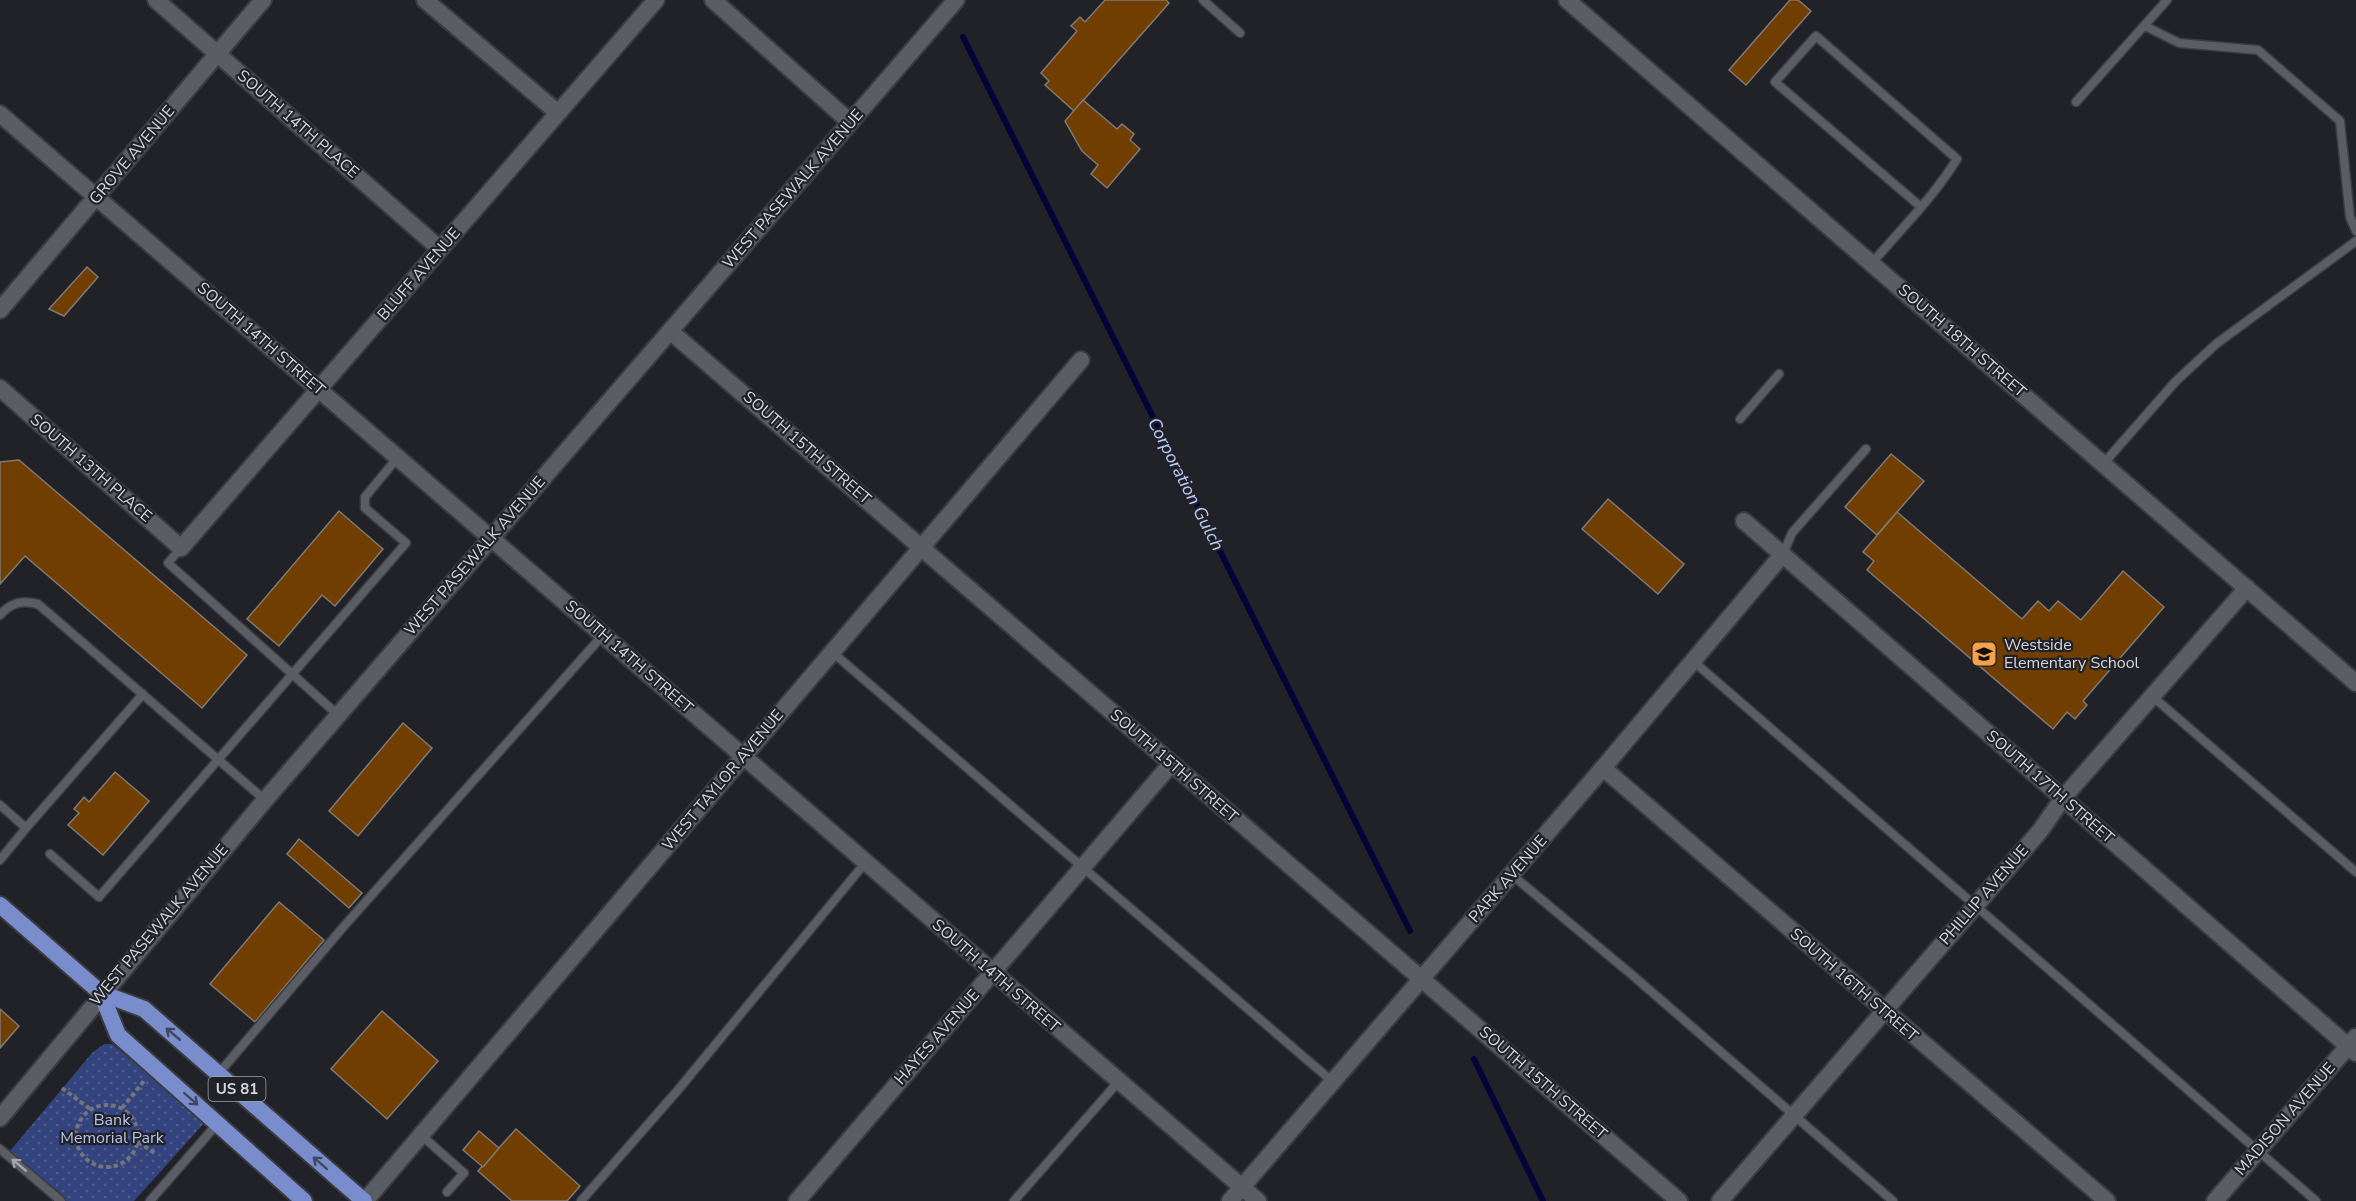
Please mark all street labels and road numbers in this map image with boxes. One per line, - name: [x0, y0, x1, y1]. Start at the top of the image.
- street label: SOUTH 14TH PLACE: [232, 65, 364, 183]
- street label: GROVE AVENUE: [84, 101, 180, 209]
- street label: WEST PASEWALK AVENUE: [717, 104, 869, 274]
- street label: BLUFF AVENUE: [373, 223, 465, 325]
- street label: SOUTH 14TH STREET: [192, 277, 330, 401]
- street label: SOUTH 18TH STREET: [1893, 279, 2031, 403]
- street label: SOUTH 15TH STREET: [738, 386, 876, 510]
- street label: SOUTH 13TH PLACE: [25, 409, 157, 527]
- street label: WEST PASEWALK AVENUE: [399, 471, 551, 641]
- street label: SOUTH 14TH STREET: [560, 595, 698, 719]
- street label: SOUTH 15TH STREET: [1105, 704, 1243, 828]
- street label: WEST TAYLOR AVENUE: [657, 705, 789, 855]
- street label: SOUTH 17TH STREET: [1981, 725, 2119, 849]
- street label: PARK AVENUE: [1464, 830, 1552, 928]
- street label: WEST PASEWALK AVENUE: [85, 839, 233, 1011]
- street label: PHILLIP AVENUE: [1934, 840, 2034, 950]
- street label: SOUTH 14TH STREET: [927, 914, 1065, 1038]
- street label: SOUTH 16TH STREET: [1785, 923, 1923, 1047]
- street label: HAYES AVENUE: [889, 985, 985, 1089]
- street label: SOUTH 15TH STREET: [1474, 1021, 1612, 1145]
- street label: MADISON AVENUE: [2230, 1058, 2340, 1180]
- road number: US 81: [208, 1077, 266, 1101]

